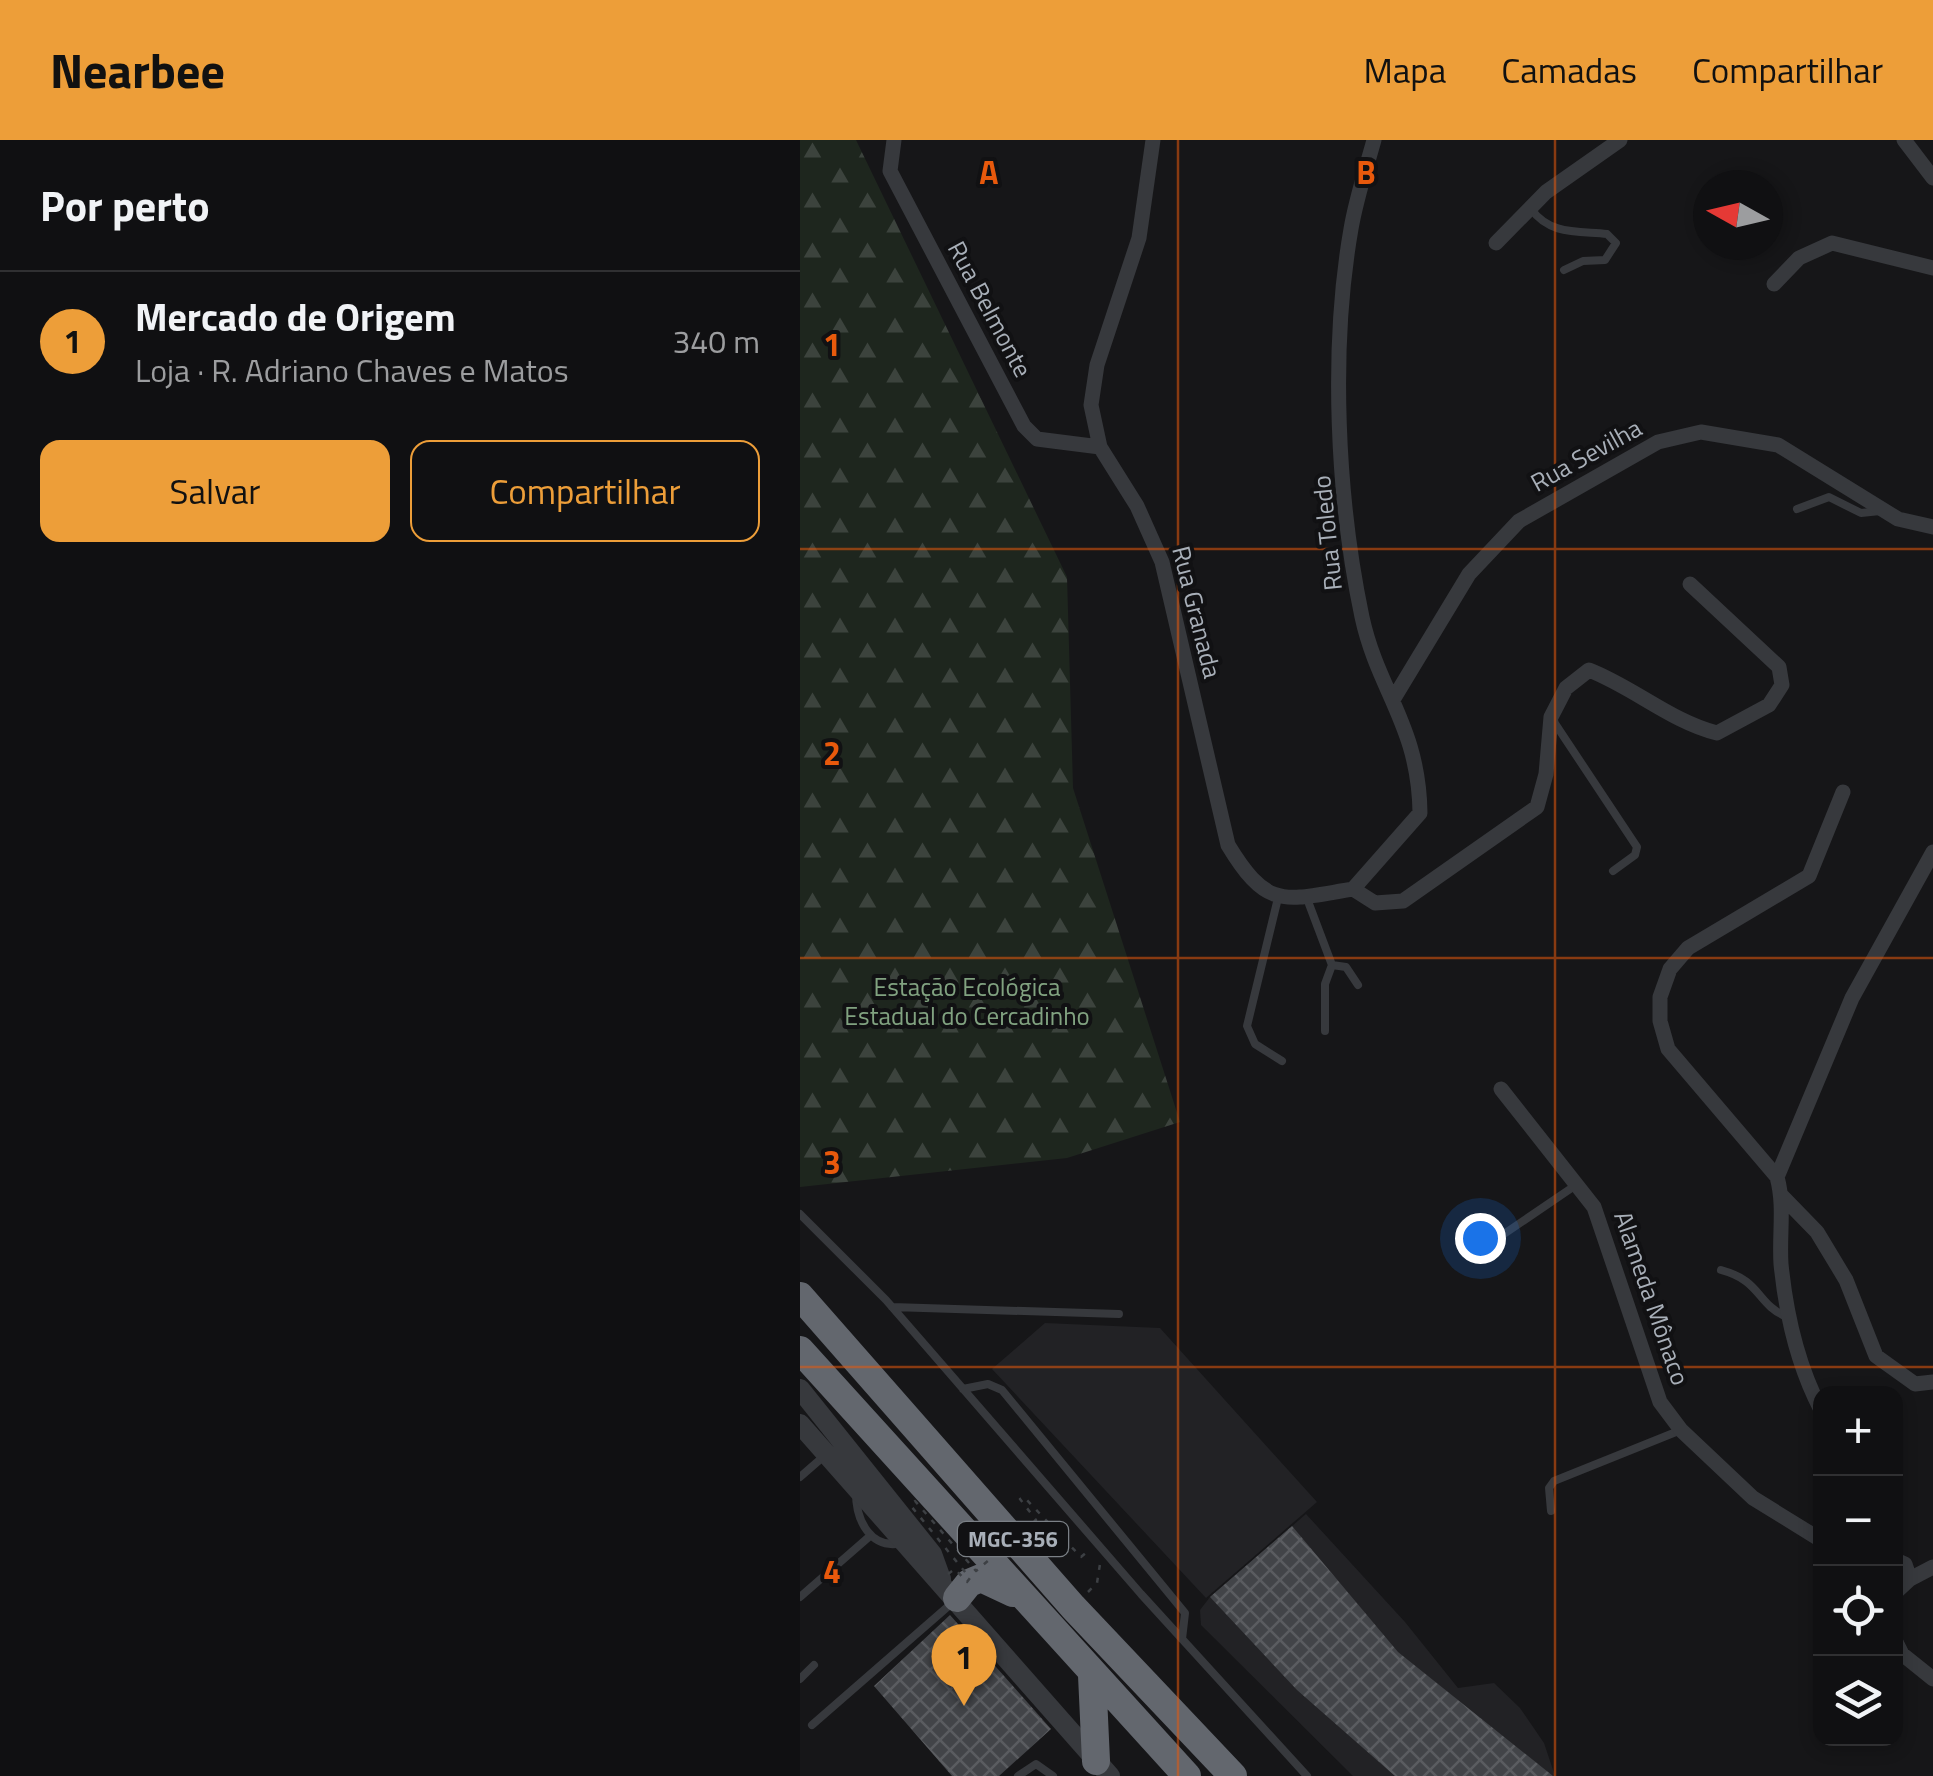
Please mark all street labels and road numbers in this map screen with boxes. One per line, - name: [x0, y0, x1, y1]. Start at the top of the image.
- street label: Rua Belmonte: [938, 234, 1042, 384]
- street label: Rua Sevilha: [1524, 409, 1649, 501]
- street label: Rua Toledo: [1302, 474, 1352, 592]
- street label: Rua Granada: [1162, 542, 1232, 683]
- street label: Alameda Mônaco: [1604, 1206, 1700, 1390]
- road number: MGC-356: [958, 1522, 1068, 1556]

